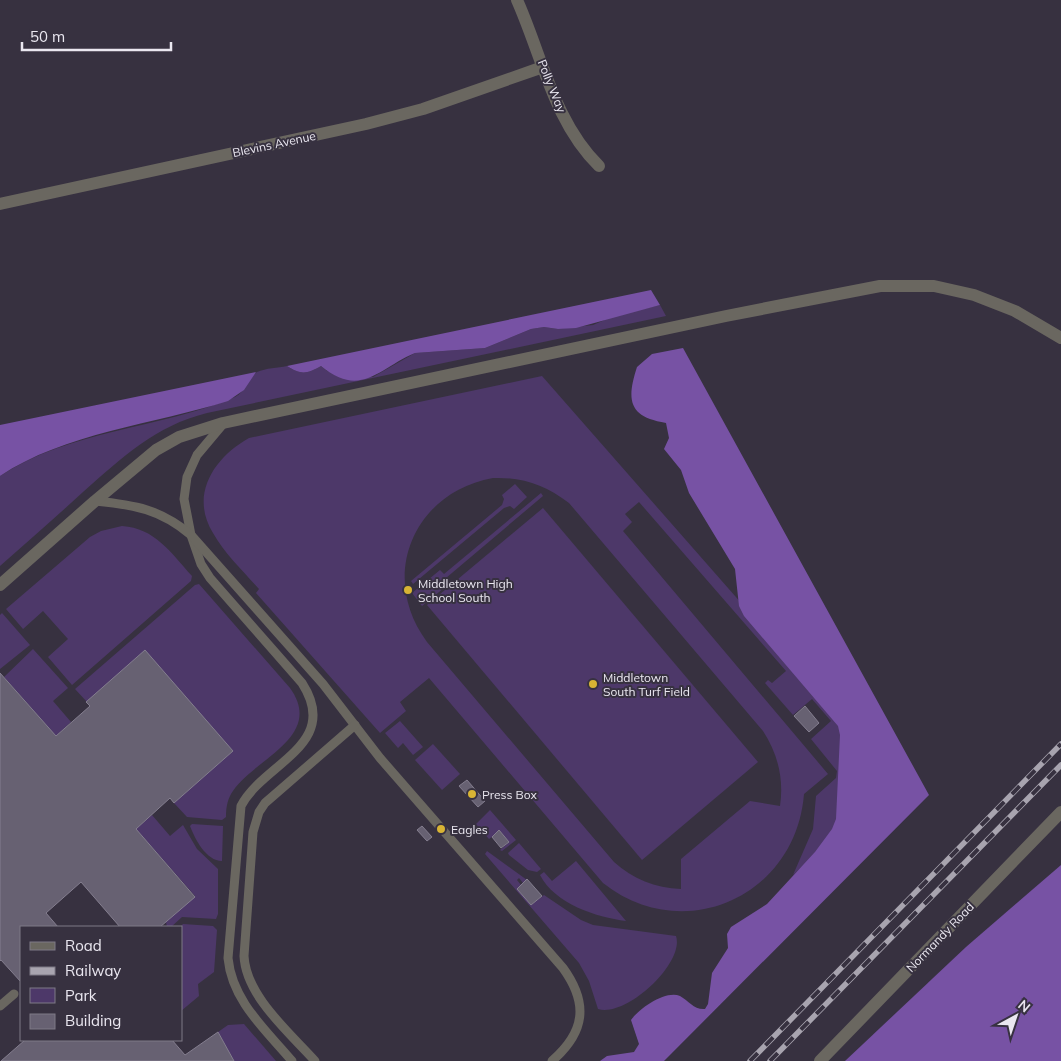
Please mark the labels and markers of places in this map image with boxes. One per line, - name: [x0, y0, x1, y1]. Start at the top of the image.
- place label: Middletown High School South: [418, 576, 513, 605]
- marker: Middletown High School South: [402, 584, 414, 596]
- place label: Middletown South Turf Field: [603, 670, 690, 699]
- marker: Middletown South Turf Field: [587, 678, 599, 690]
- place label: Press Box: [482, 787, 537, 802]
- marker: Press Box: [466, 788, 478, 800]
- place label: Eagles: [451, 822, 488, 837]
- marker: Eagles: [435, 823, 447, 835]

